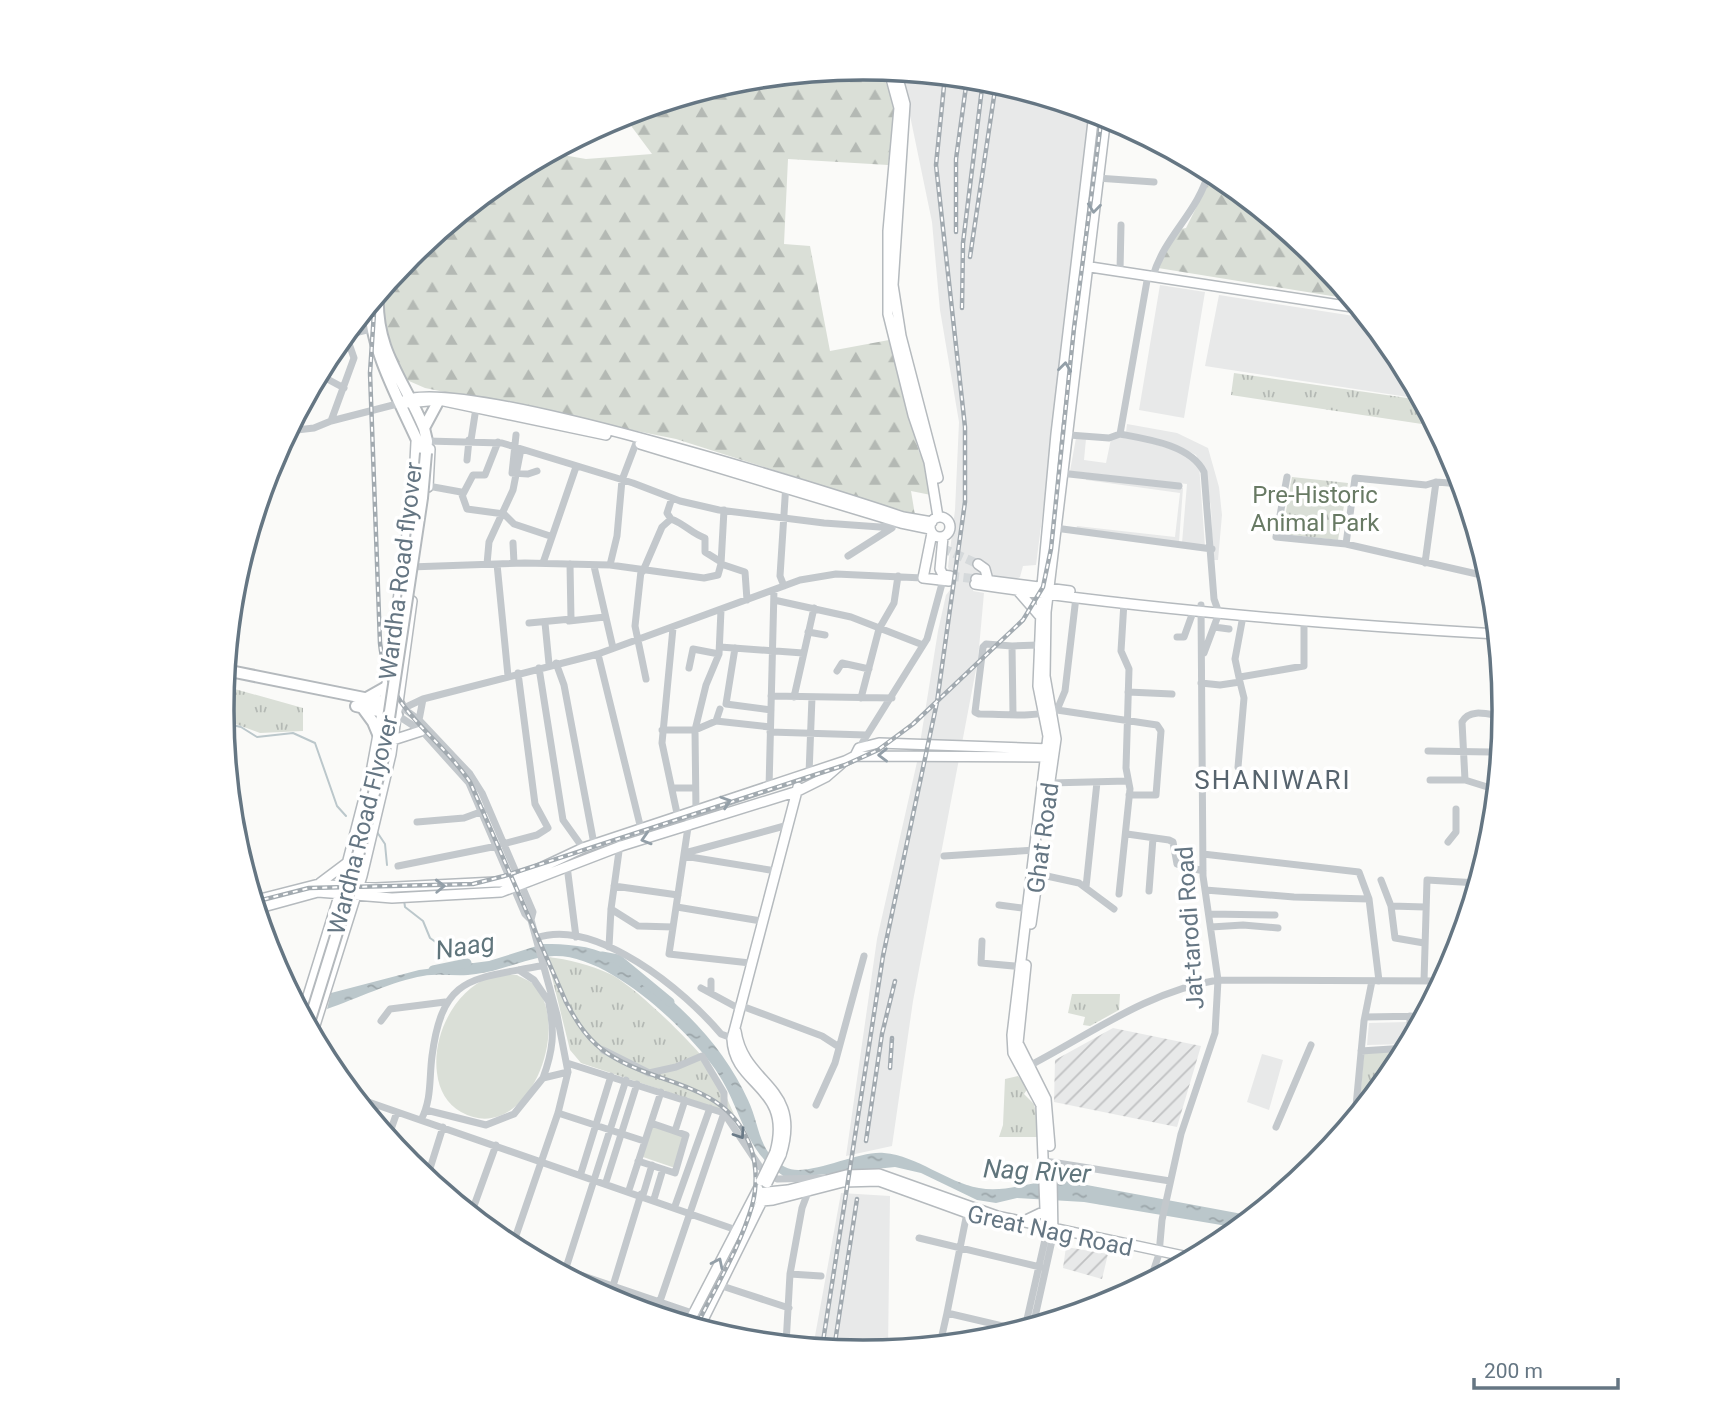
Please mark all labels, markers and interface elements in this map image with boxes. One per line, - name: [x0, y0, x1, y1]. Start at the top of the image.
- one-way arrow: [1087, 203, 1102, 214]
- one-way arrow: [1057, 361, 1072, 373]
- street label: Wardha Road flyover: [374, 460, 428, 682]
- park label: Pre-Historic Animal Park: [1251, 481, 1380, 537]
- street label: Wardha Road Flyover: [322, 713, 404, 937]
- one-way arrow: [877, 747, 888, 763]
- district label: SHANIWARI: [1194, 765, 1352, 795]
- street label: Ghat Road: [1021, 781, 1065, 895]
- one-way arrow: [720, 796, 732, 811]
- one-way arrow: [641, 830, 653, 845]
- street label: Jat-tarodi Road: [1170, 845, 1210, 1011]
- one-way arrow: [435, 878, 446, 893]
- water label: Naag: [433, 927, 497, 965]
- one-way arrow: [731, 1126, 744, 1139]
- water label: Nag River: [982, 1153, 1093, 1189]
- street label: Great Nag Road: [965, 1200, 1135, 1262]
- one-way arrow: [710, 1258, 724, 1270]
- scale bar: [1474, 1346, 1618, 1390]
- text: 200 m: [1484, 1359, 1543, 1383]

